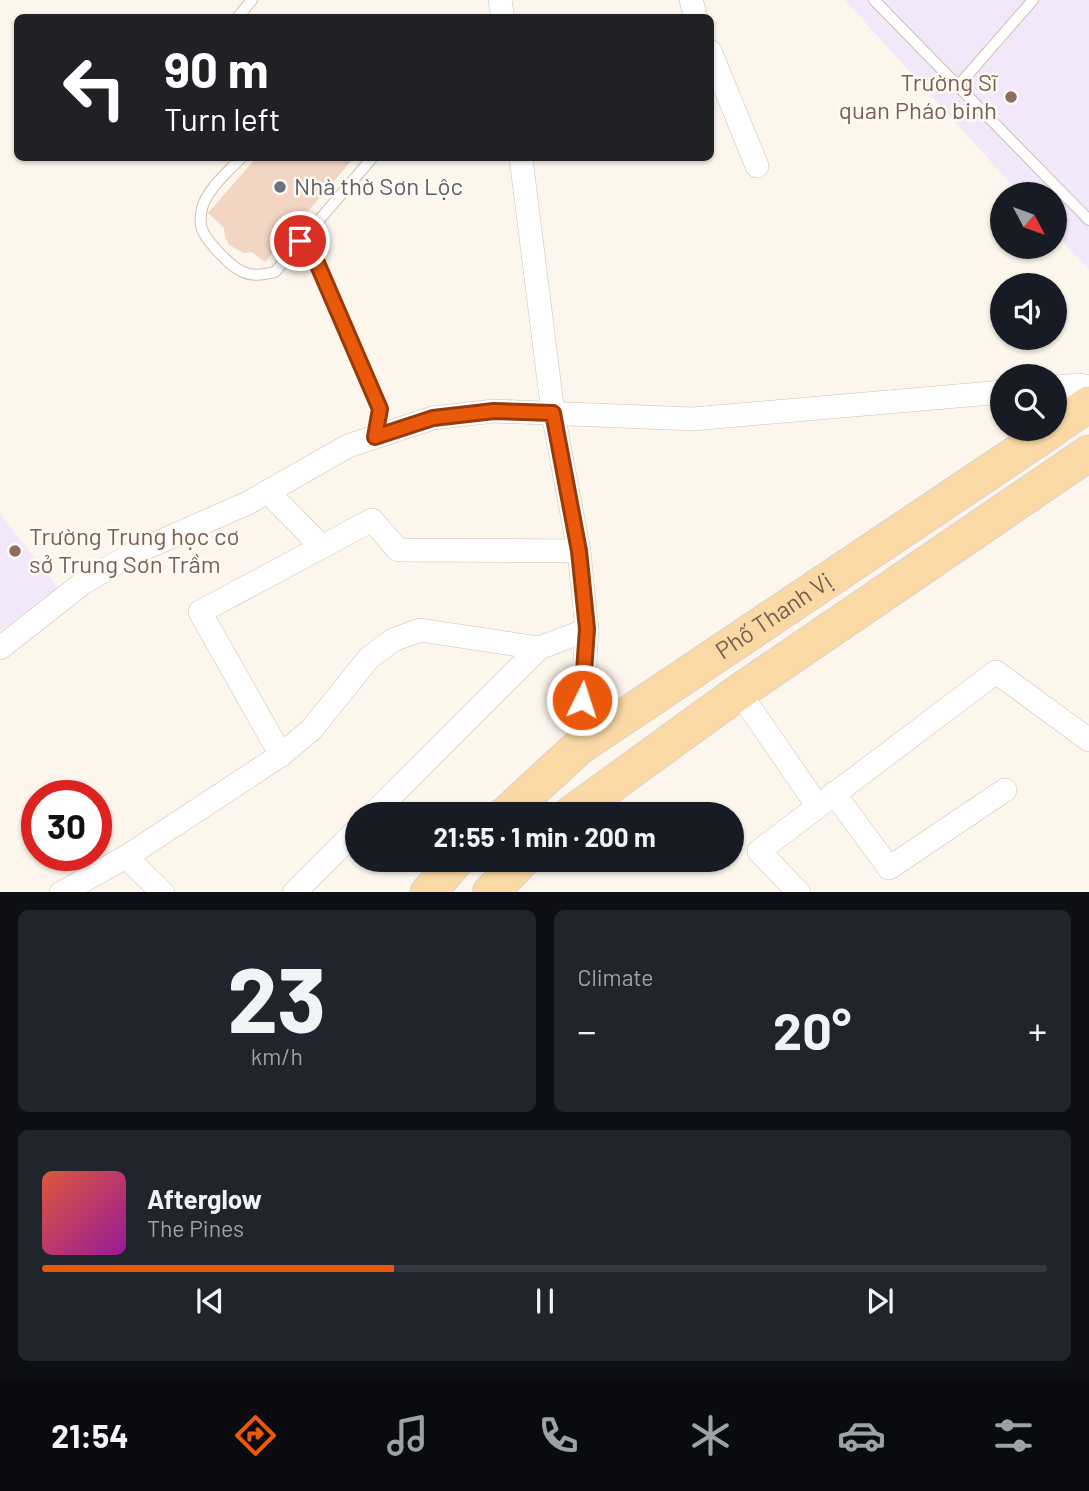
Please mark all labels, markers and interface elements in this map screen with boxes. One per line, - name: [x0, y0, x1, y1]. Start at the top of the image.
- text: 90 m: [164, 39, 269, 98]
- icon: left: [49, 42, 140, 133]
- place label: Trường Sĩ quan Pháo binh: [839, 67, 999, 124]
- marker: Trường Sĩ quan Pháo binh: [1003, 89, 1019, 105]
- text: Turn left: [164, 99, 281, 137]
- place label: Nhà thờ Sơn Lộc: [294, 171, 463, 200]
- marker: Nhà thờ Sơn Lộc: [272, 179, 288, 195]
- north arrow: [990, 182, 1068, 259]
- map controls: [990, 182, 1067, 441]
- pin: [270, 211, 330, 271]
- icon: arrive: [281, 222, 319, 260]
- button: sound: [990, 273, 1067, 350]
- button: search: [990, 364, 1067, 441]
- place label: Trường Trung học cơ sở Trung Sơn Trầm: [29, 521, 239, 578]
- marker: Trường Trung học cơ sở Trung Sơn Trầm: [7, 543, 23, 559]
- street label: Phố Thanh Vị: [709, 565, 837, 664]
- position arrow: [545, 663, 619, 737]
- speed limit sign: 30: [21, 780, 112, 871]
- text: 21:55 · 1 min · 200 m: [433, 821, 656, 852]
- text: 23: [227, 942, 326, 1051]
- text: Climate: [578, 963, 654, 991]
- text: 20°: [773, 998, 851, 1060]
- text: −: [578, 1007, 597, 1053]
- text: +: [1028, 1007, 1047, 1053]
- text: km/h: [251, 1042, 303, 1070]
- text: Afterglow: [147, 1183, 262, 1214]
- text: The Pines: [147, 1214, 244, 1242]
- icon: previous: [191, 1282, 229, 1320]
- icon: pause: [526, 1282, 564, 1320]
- icon: next: [861, 1282, 899, 1320]
- icon: directions: [231, 1411, 280, 1460]
- icon: music: [383, 1411, 432, 1460]
- icon: phone: [534, 1411, 583, 1460]
- icon: climate: [686, 1411, 735, 1460]
- icon: car: [837, 1411, 886, 1460]
- icon: filters: [989, 1411, 1038, 1460]
- text: 21:54: [51, 1416, 129, 1454]

